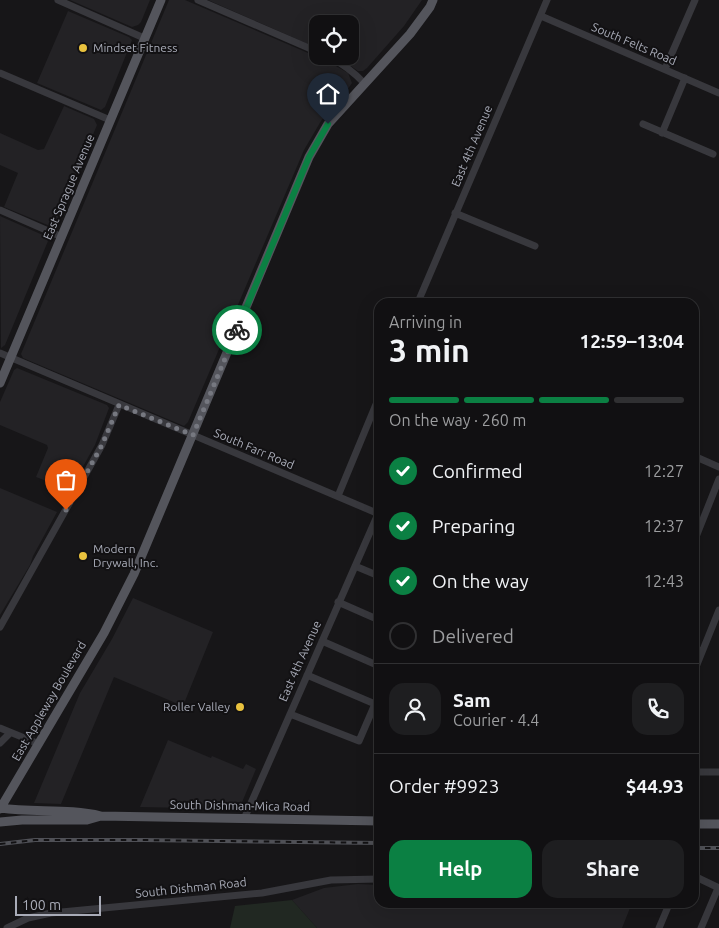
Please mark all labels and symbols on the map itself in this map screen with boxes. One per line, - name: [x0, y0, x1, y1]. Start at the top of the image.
- street label: South Felts Road: [590, 20, 679, 67]
- place label: Mindset Fitness: [93, 41, 177, 54]
- marker: Mindset Fitness: [77, 42, 89, 54]
- pin: [307, 73, 349, 124]
- street label: East 4th Avenue: [449, 103, 495, 188]
- street label: East Sprague Avenue: [40, 132, 97, 241]
- courier: [212, 305, 262, 355]
- street label: South Farr Road: [212, 426, 296, 471]
- pin: [45, 459, 87, 510]
- place label: Modern Drywall, Inc.: [93, 542, 158, 569]
- marker: Modern Drywall, Inc.: [77, 550, 89, 562]
- street label: East 4th Avenue: [276, 618, 323, 703]
- street label: East Appleway Boulevard: [9, 639, 88, 763]
- place label: Roller Valley: [163, 700, 230, 713]
- marker: Roller Valley: [234, 701, 246, 713]
- street label: South Dishman-Mica Road: [170, 798, 310, 813]
- street label: South Dishman Road: [135, 875, 247, 900]
- scale bar: [15, 893, 101, 916]

